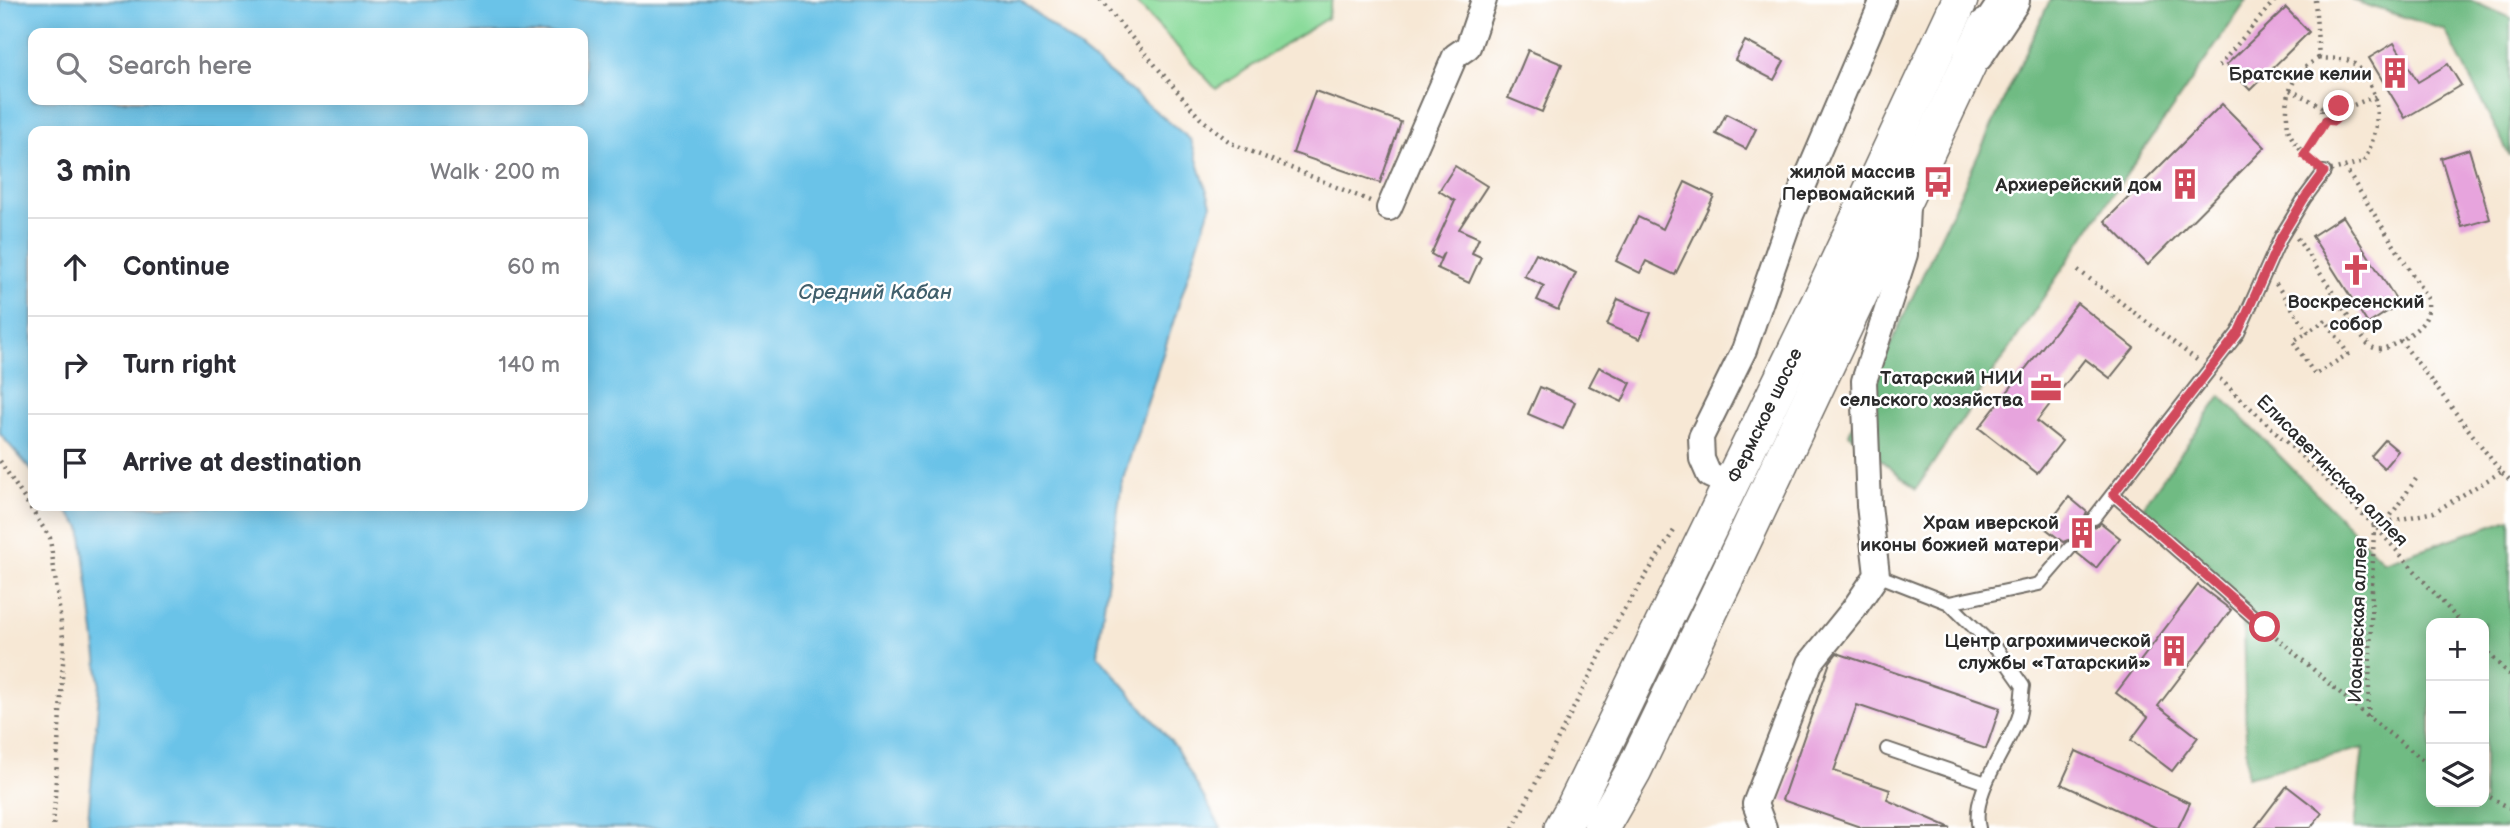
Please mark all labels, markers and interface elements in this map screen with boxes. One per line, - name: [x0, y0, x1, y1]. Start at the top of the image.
- search box: [28, 28, 588, 105]
- icon: search: [52, 48, 90, 86]
- text: Search here: [108, 51, 252, 82]
- building icon: Братские келии: [2378, 56, 2412, 90]
- place label: Братские келии: [2228, 63, 2372, 86]
- route end: [2323, 90, 2354, 121]
- text: 3 min: [56, 154, 131, 190]
- text: Walk · 200 m: [430, 158, 560, 186]
- place label: жилой массив Первомайский: [1782, 161, 1916, 206]
- bus stop icon: жилой массив Первомайский: [1921, 165, 1955, 199]
- building icon: Архиерейский дом: [2168, 167, 2202, 201]
- place label: Архиерейский дом: [1995, 174, 2162, 197]
- icon: ahead: [56, 248, 94, 286]
- text: Continue: [123, 252, 230, 283]
- text: 60 m: [507, 253, 560, 281]
- church icon: Воскресенский собор: [2339, 253, 2373, 287]
- water label: Средний Кабан: [798, 280, 952, 305]
- place label: Воскресенский собор: [2288, 291, 2424, 336]
- street label: Фермское шоссе: [1723, 344, 1808, 487]
- icon: right: [56, 346, 94, 384]
- text: Turn right: [123, 350, 236, 381]
- text: 140 m: [498, 351, 560, 379]
- place label: Татарский НИИ сельского хозяйства: [1840, 367, 2024, 412]
- office icon: Татарский НИИ сельского хозяйства: [2029, 371, 2063, 405]
- street label: Елисаветинская аллея: [2251, 390, 2413, 552]
- icon: arrive: [56, 444, 94, 482]
- text: Arrive at destination: [123, 448, 362, 479]
- place label: Храм иверской иконы божией матери: [1860, 512, 2059, 557]
- building icon: Храм иверской иконы божией матери: [2065, 516, 2099, 550]
- street label: Иоановская аллея: [2344, 537, 2373, 703]
- route start: [2249, 611, 2280, 642]
- map controls: [2426, 618, 2489, 807]
- button: +: [2426, 618, 2489, 681]
- place label: Центр агрохимической службы «Татарский»: [1945, 630, 2151, 675]
- building icon: Центр агрохимической службы «Татарский»: [2157, 634, 2191, 668]
- button: −: [2426, 681, 2489, 744]
- button: layers: [2426, 744, 2489, 807]

